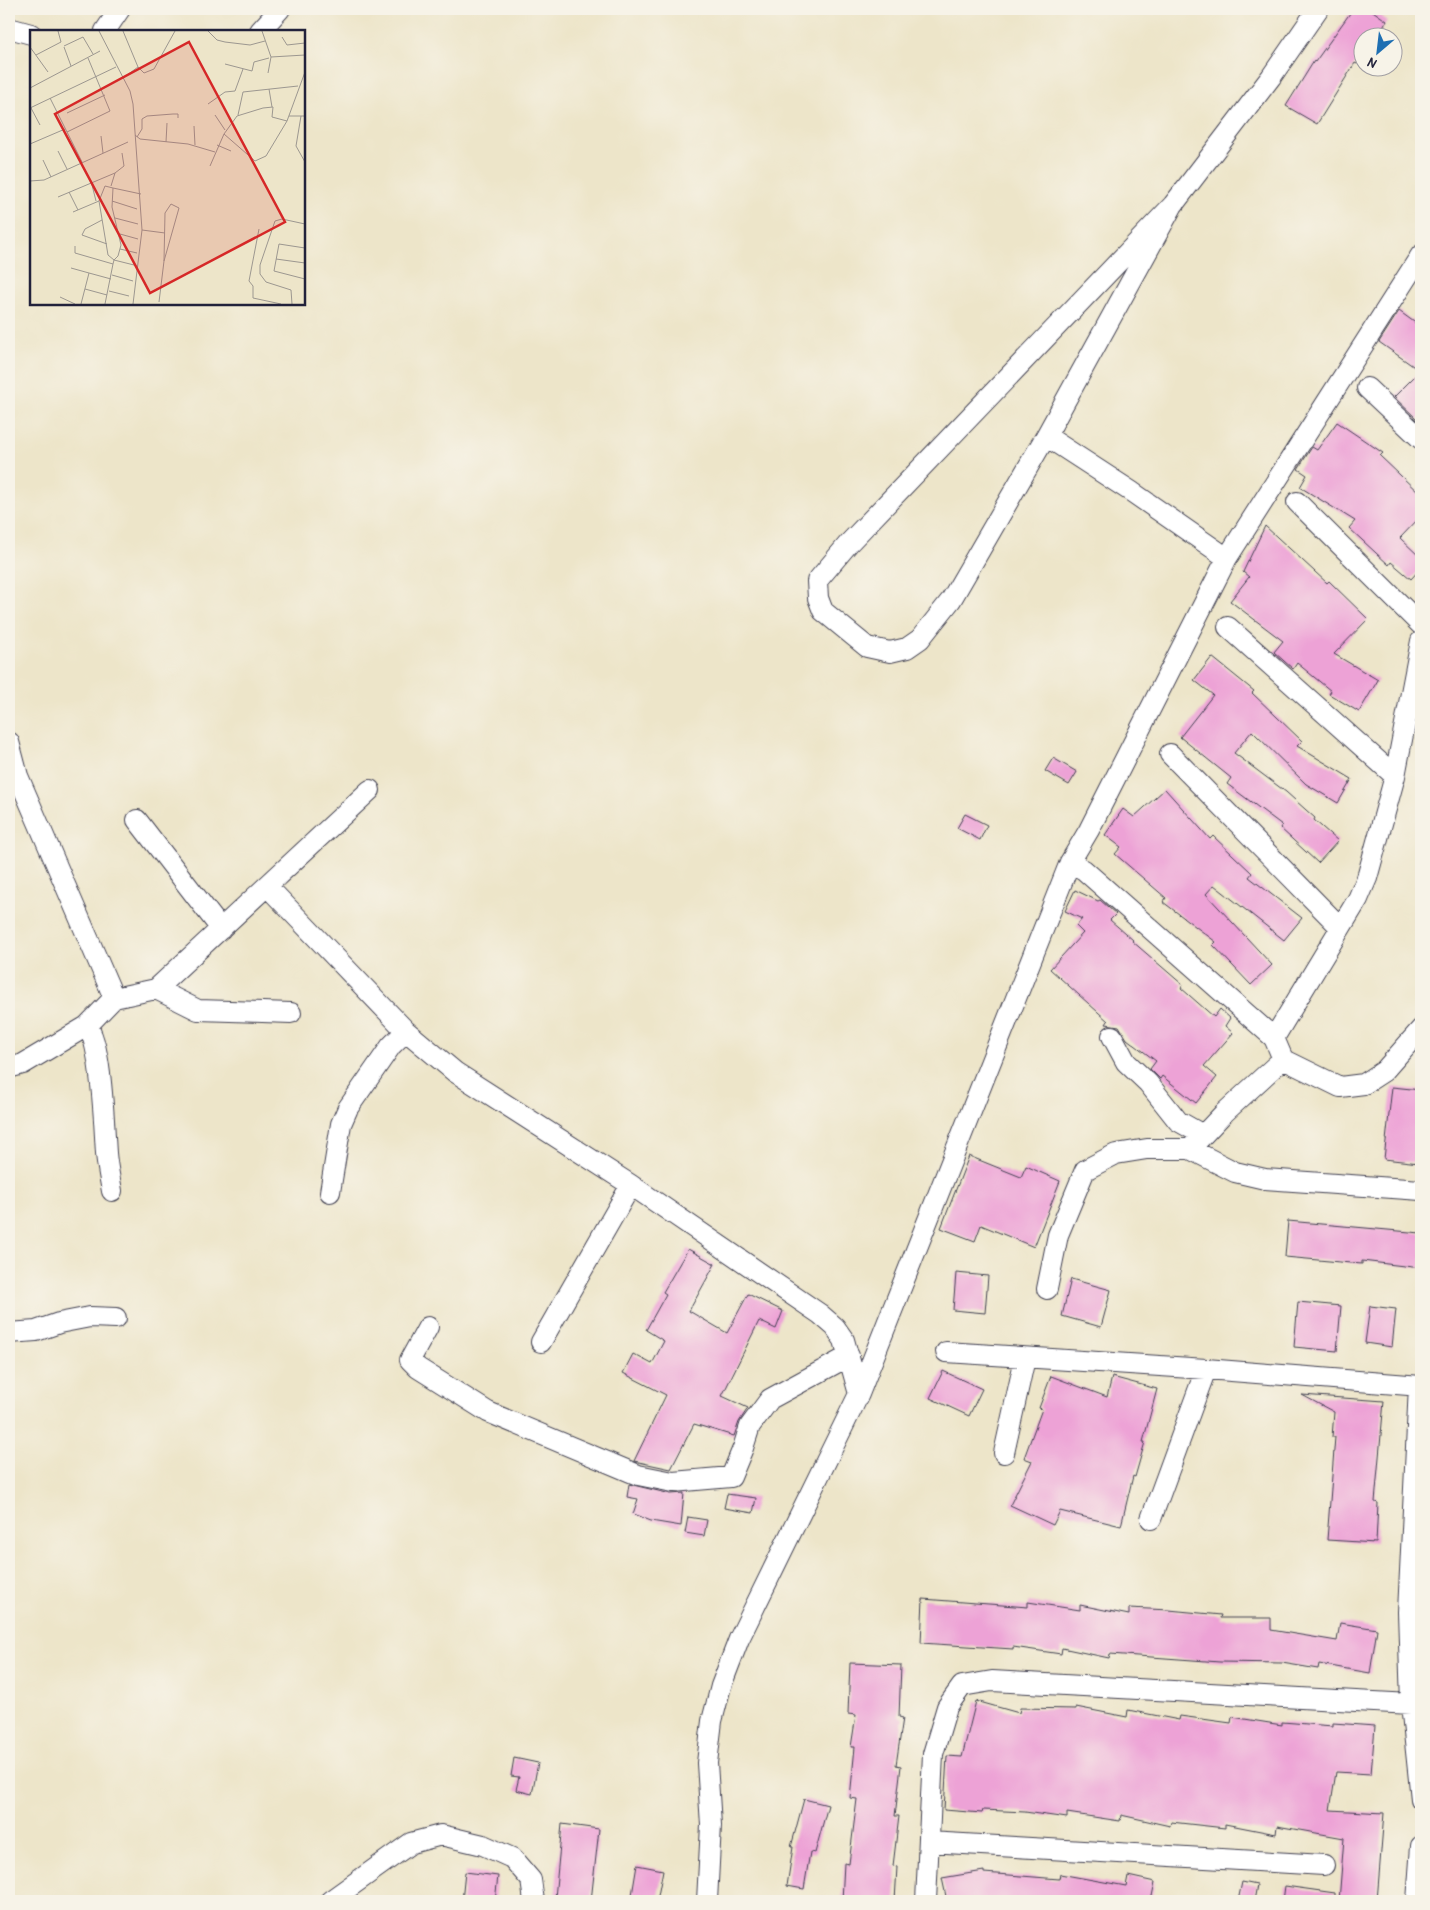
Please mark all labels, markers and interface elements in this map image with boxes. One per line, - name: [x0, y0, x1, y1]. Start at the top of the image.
- north arrow: [1352, 28, 1402, 78]
- inset map: [30, 30, 305, 305]
- text: N: [1363, 54, 1379, 74]

